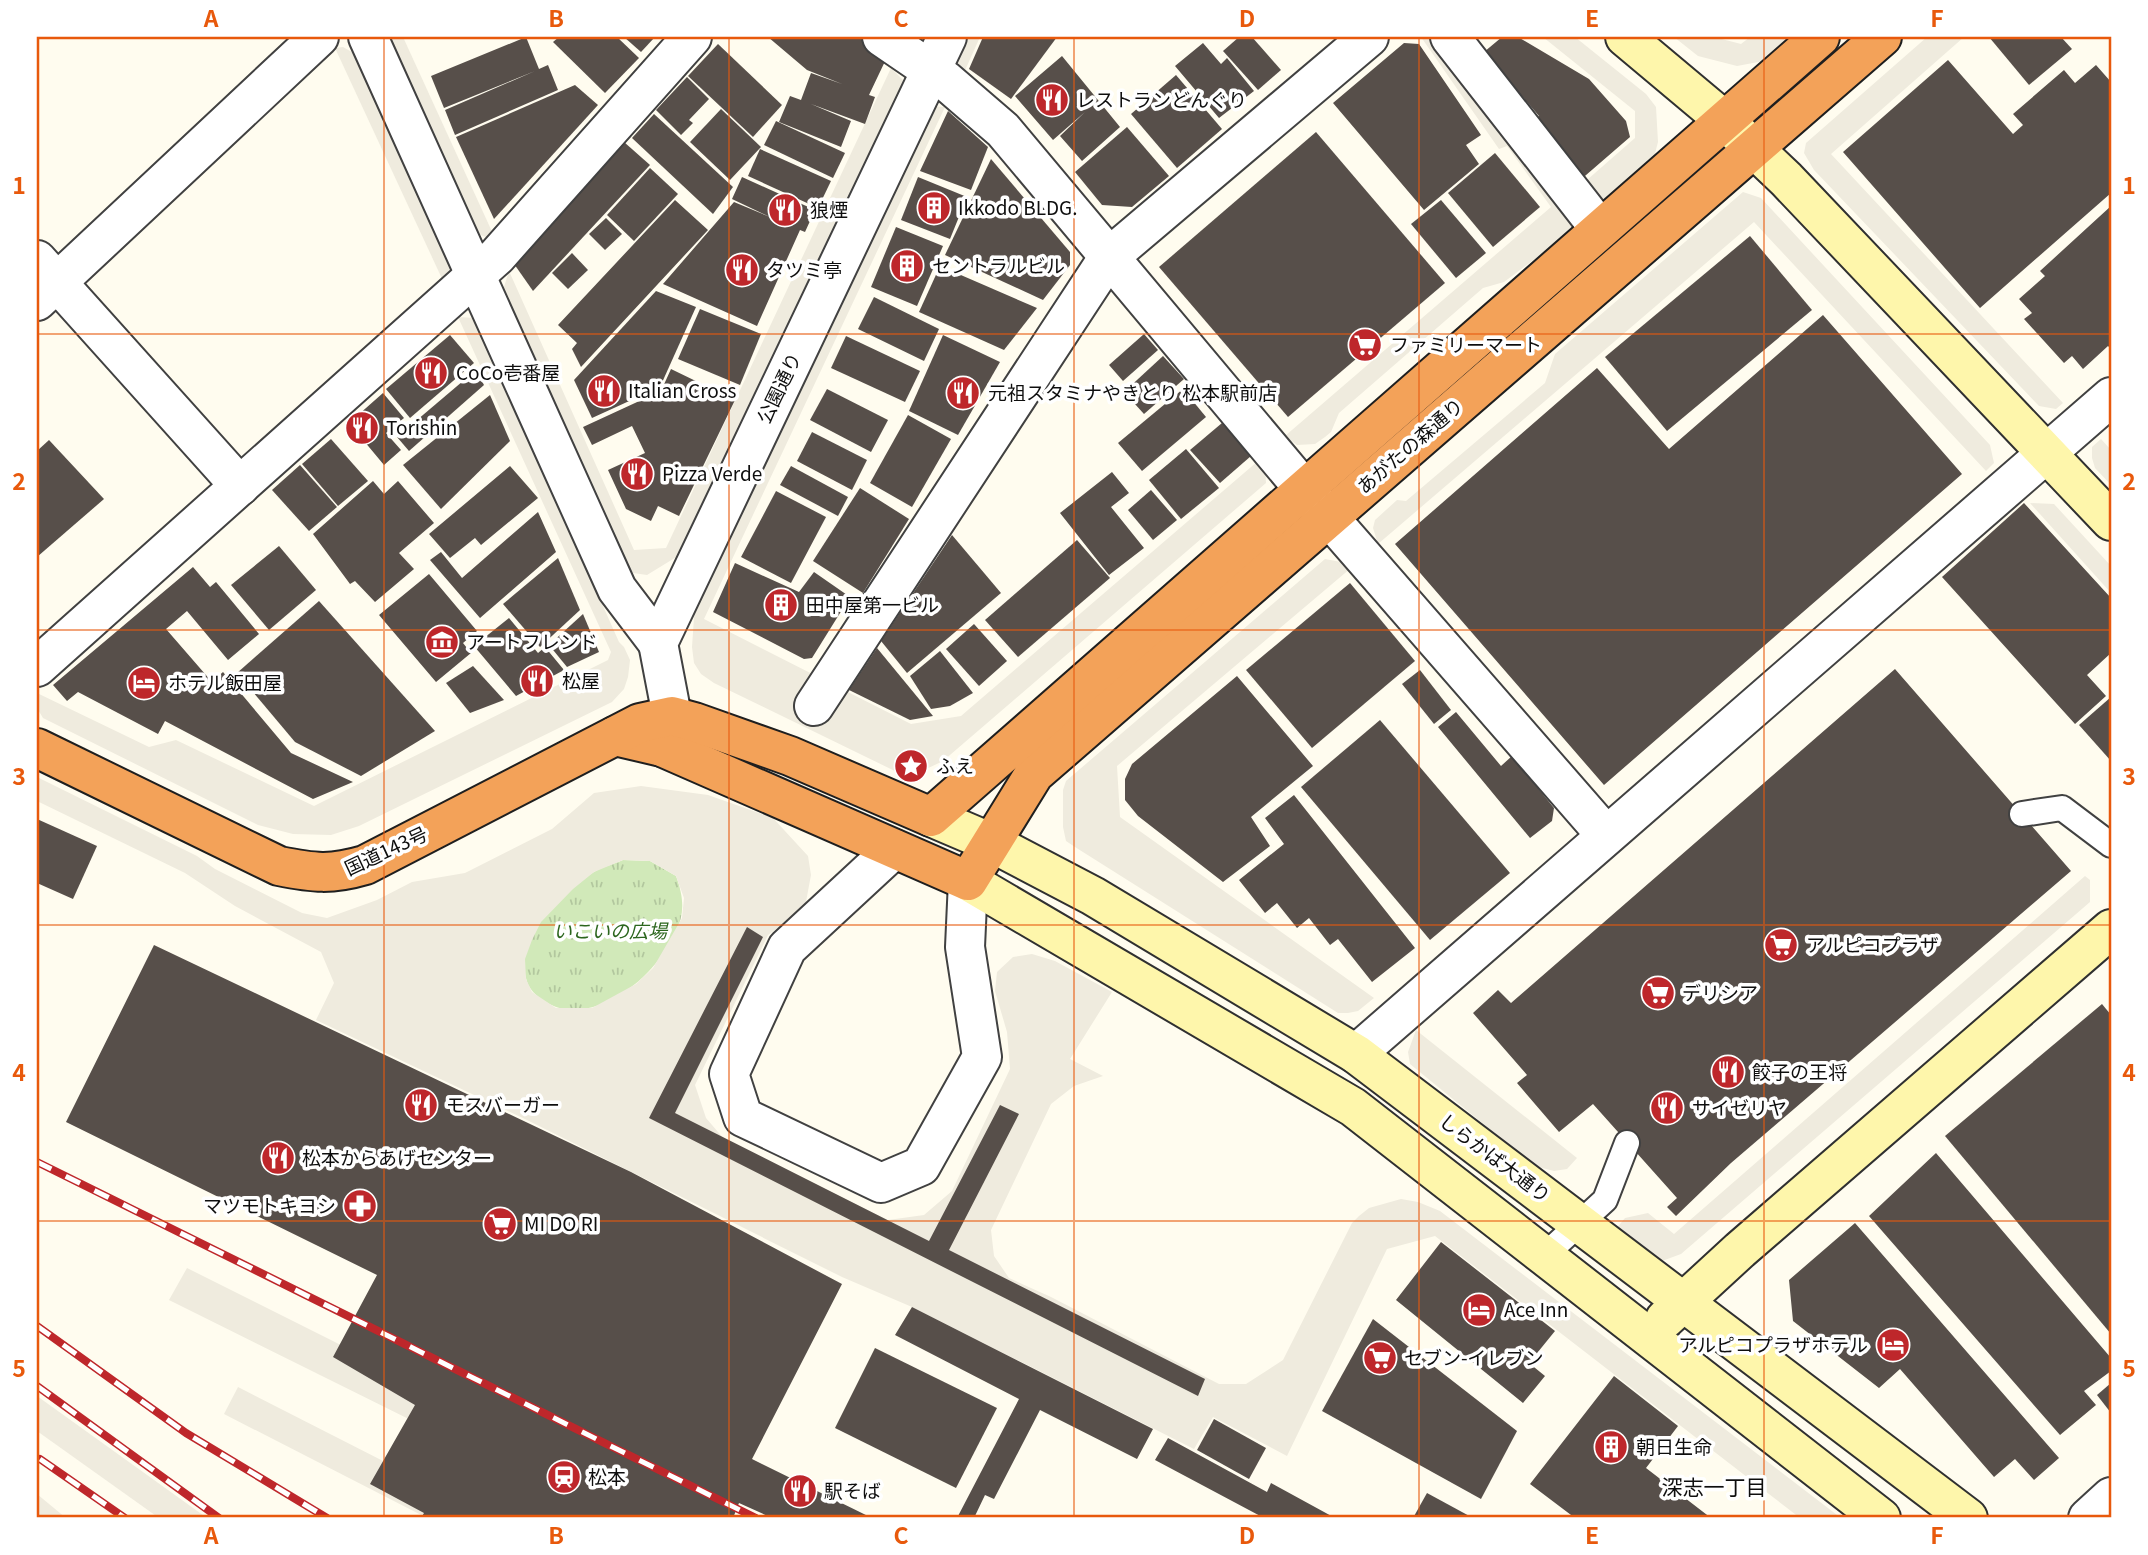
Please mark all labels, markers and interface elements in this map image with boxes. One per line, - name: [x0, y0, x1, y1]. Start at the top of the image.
- text: A: [203, 0, 219, 34]
- text: B: [548, 0, 564, 34]
- text: C: [893, 0, 909, 34]
- text: D: [1239, 0, 1255, 34]
- text: E: [1585, 0, 1599, 34]
- text: F: [1930, 0, 1944, 34]
- restaurant icon: レストランどんぐり: [1033, 81, 1071, 119]
- place label: レストランどんぐり: [1076, 85, 1247, 112]
- text: 1: [12, 167, 26, 201]
- text: 1: [2122, 167, 2136, 201]
- building icon: Ikkodo BLDG.: [915, 189, 953, 227]
- restaurant icon: 狼煙: [766, 191, 804, 229]
- place label: Ikkodo BLDG.: [958, 193, 1077, 220]
- place label: 狼煙: [810, 195, 848, 222]
- building icon: セントラルビル: [888, 247, 926, 285]
- restaurant icon: タツミ亭: [723, 251, 761, 289]
- place label: セントラルビル: [932, 251, 1065, 278]
- place label: タツミ亭: [766, 255, 842, 282]
- supermarket icon: ファミリーマート: [1346, 326, 1384, 364]
- place label: ファミリーマート: [1390, 330, 1542, 357]
- street label: 公園通り: [749, 347, 806, 427]
- restaurant icon: CoCo壱番屋: [412, 354, 450, 392]
- place label: CoCo壱番屋: [456, 358, 560, 385]
- restaurant icon: Italian Cross: [585, 372, 623, 410]
- restaurant icon: 元祖スタミナやきとり 松本駅前店: [944, 374, 982, 412]
- place label: Italian Cross: [628, 376, 737, 403]
- place label: 元祖スタミナやきとり 松本駅前店: [988, 378, 1277, 405]
- street label: あがたの森通り: [1350, 391, 1468, 499]
- restaurant icon: Torishin: [343, 409, 381, 447]
- place label: Torishin: [386, 413, 457, 440]
- restaurant icon: Pizza Verde: [618, 455, 656, 493]
- place label: Pizza Verde: [662, 459, 762, 486]
- text: 2: [12, 463, 26, 497]
- text: 2: [2122, 463, 2136, 497]
- building icon: 田中屋第一ビル: [762, 586, 800, 624]
- place label: 田中屋第一ビル: [806, 590, 939, 617]
- museum icon: アートフレンド: [423, 623, 461, 661]
- place label: アートフレンド: [466, 627, 598, 654]
- restaurant icon: 松屋: [518, 662, 556, 700]
- hotel icon: ホテル飯田屋: [125, 664, 163, 702]
- place label: 松屋: [562, 666, 600, 693]
- place label: ホテル飯田屋: [168, 668, 282, 695]
- place icon: ふえ: [892, 747, 930, 785]
- place label: ふえ: [936, 751, 974, 778]
- text: 3: [12, 758, 26, 792]
- text: 3: [2122, 758, 2136, 792]
- street label: 国道143号: [339, 819, 431, 881]
- park label: いこいの広場: [553, 916, 669, 943]
- supermarket icon: アルピコプラザ: [1762, 926, 1800, 964]
- place label: アルピコプラザ: [1806, 930, 1939, 957]
- supermarket icon: デリシア: [1639, 974, 1677, 1012]
- place label: デリシア: [1682, 978, 1758, 1005]
- restaurant icon: 餃子の王将: [1709, 1053, 1747, 1091]
- text: 4: [12, 1054, 26, 1088]
- text: 4: [2122, 1054, 2136, 1088]
- place label: 餃子の王将: [1752, 1057, 1847, 1084]
- restaurant icon: モスバーガー: [402, 1086, 440, 1124]
- restaurant icon: サイゼリヤ: [1648, 1089, 1686, 1127]
- place label: モスバーガー: [446, 1090, 560, 1117]
- place label: サイゼリヤ: [1692, 1093, 1787, 1120]
- street label: しらかば大通り: [1435, 1106, 1557, 1208]
- restaurant icon: 松本からあげセンター: [259, 1139, 297, 1177]
- place label: 松本からあげセンター: [302, 1143, 492, 1170]
- pharmacy icon: マツモトキヨシ: [341, 1187, 379, 1225]
- place label: マツモトキヨシ: [203, 1191, 336, 1218]
- supermarket icon: MI DO RI: [481, 1205, 519, 1243]
- place label: MI DO RI: [524, 1209, 598, 1236]
- hotel icon: Ace Inn: [1460, 1291, 1498, 1329]
- place label: Ace Inn: [1504, 1295, 1568, 1322]
- hotel icon: アルピコプラザホテル: [1874, 1326, 1912, 1364]
- place label: アルピコプラザホテル: [1678, 1330, 1868, 1357]
- supermarket icon: セブン-イレブン: [1361, 1339, 1399, 1377]
- place label: セブン-イレブン: [1404, 1343, 1544, 1370]
- text: 5: [12, 1350, 26, 1384]
- text: 5: [2122, 1350, 2136, 1384]
- building icon: 朝日生命: [1592, 1428, 1630, 1466]
- place label: 朝日生命: [1636, 1432, 1712, 1459]
- station icon: 松本: [545, 1458, 583, 1496]
- place label: 松本: [588, 1462, 626, 1489]
- district label: 深志一丁目: [1662, 1471, 1767, 1501]
- restaurant icon: 駅そば: [781, 1472, 819, 1510]
- place label: 駅そば: [824, 1476, 881, 1503]
- text: A: [203, 1517, 219, 1551]
- text: B: [548, 1517, 564, 1551]
- text: C: [893, 1517, 909, 1551]
- text: D: [1239, 1517, 1255, 1551]
- text: E: [1585, 1517, 1599, 1551]
- text: F: [1930, 1517, 1944, 1551]

